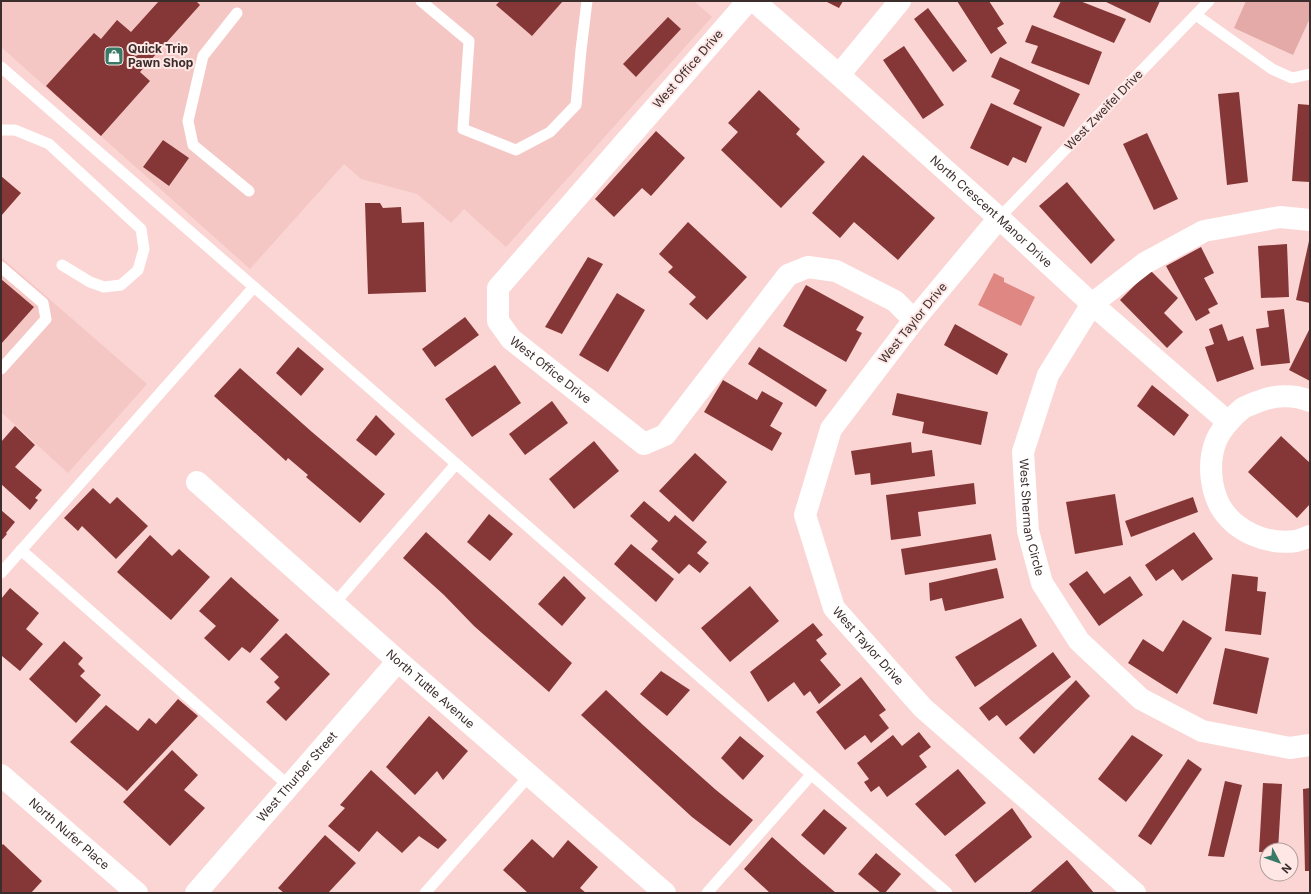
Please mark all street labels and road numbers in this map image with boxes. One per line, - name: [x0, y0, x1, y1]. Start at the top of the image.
- street label: West Office Drive: [649, 26, 726, 111]
- street label: West Zweifel Drive: [1061, 66, 1146, 153]
- street label: North Crescent Manor Drive: [927, 152, 1056, 270]
- street label: West Taylor Drive: [875, 279, 950, 366]
- street label: West Office Drive: [507, 333, 594, 406]
- street label: West Sherman Circle: [1016, 458, 1048, 577]
- street label: West Taylor Drive: [829, 603, 907, 688]
- street label: North Tuttle Avenue: [383, 646, 478, 731]
- street label: West Thurber Street: [253, 728, 340, 825]
- street label: North Nufer Place: [26, 795, 113, 873]

